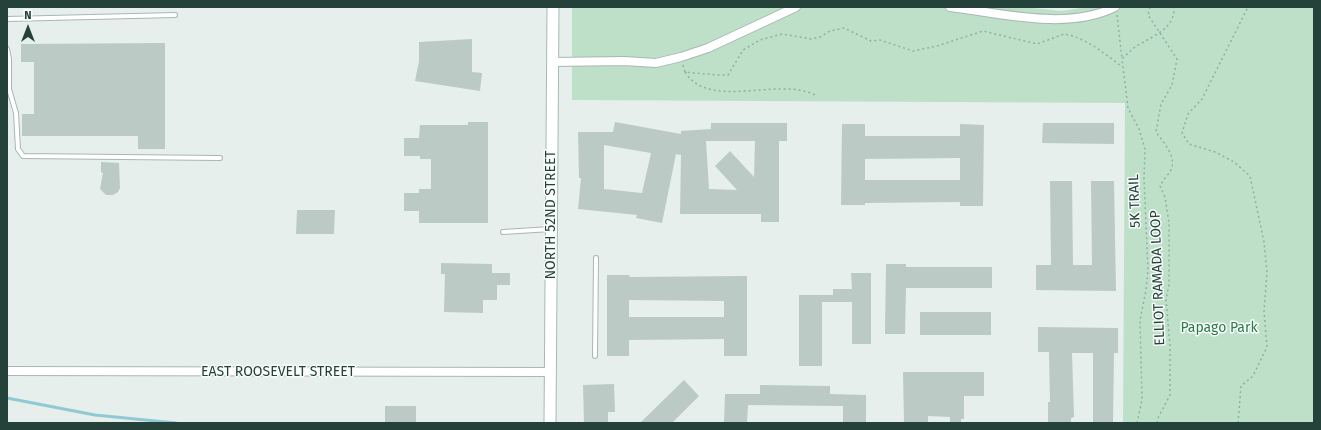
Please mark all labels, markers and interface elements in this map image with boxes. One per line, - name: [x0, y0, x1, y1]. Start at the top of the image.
- north arrow: [8, 8, 48, 48]
- text: N: [24, 9, 32, 22]
- street label: NORTH 52ND STREET: [543, 150, 559, 280]
- street label: 5K TRAIL: [1126, 174, 1144, 228]
- street label: ELLIOT RAMADA LOOP: [1147, 210, 1169, 346]
- park label: Papago Park: [1180, 320, 1258, 336]
- street label: EAST ROOSEVELT STREET: [201, 364, 355, 380]

